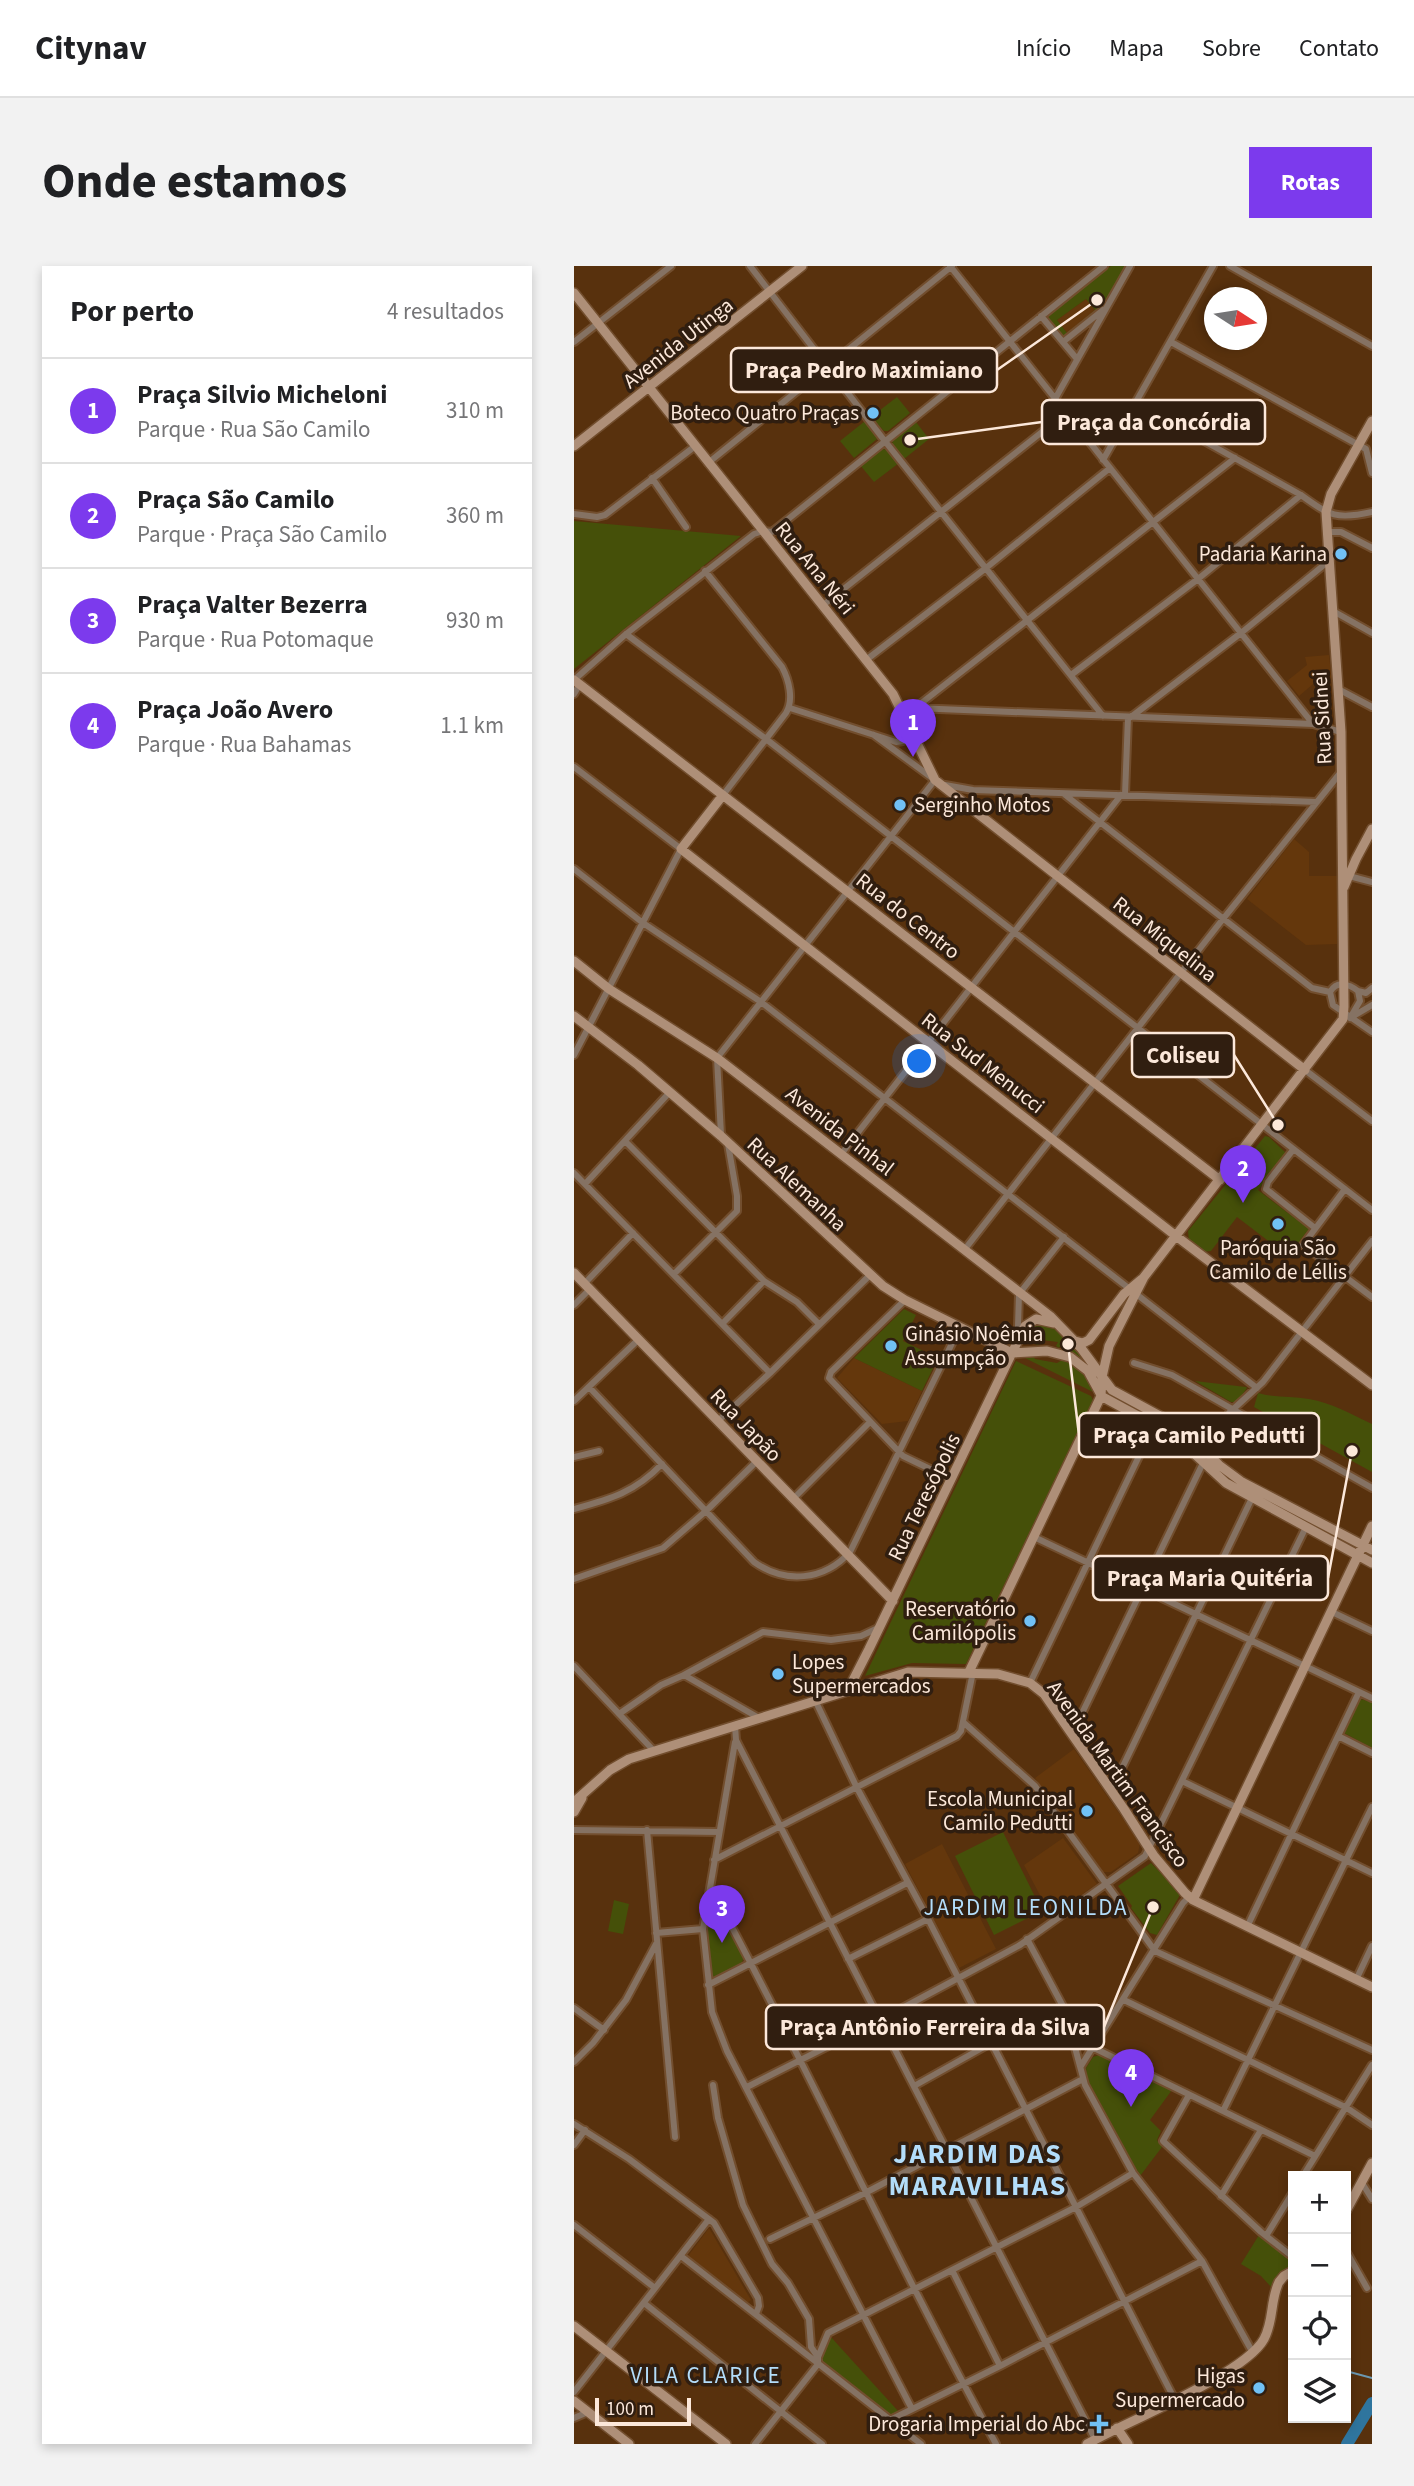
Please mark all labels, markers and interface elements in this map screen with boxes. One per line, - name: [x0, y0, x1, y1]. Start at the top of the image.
- text: Citynav: [35, 25, 147, 72]
- text: Início: [1016, 31, 1071, 66]
- text: Mapa: [1109, 31, 1164, 66]
- text: Sobre: [1202, 31, 1261, 66]
- text: Contato: [1299, 31, 1379, 66]
- text: Onde estamos: [42, 147, 347, 217]
- button: Rotas: [1249, 147, 1372, 218]
- north arrow: [1204, 287, 1267, 350]
- text: Por perto: [70, 290, 194, 333]
- street label: Avenida Utinga: [617, 290, 739, 396]
- text: 4 resultados: [387, 295, 504, 328]
- callout: Praça Pedro Maximiano: [731, 348, 997, 392]
- text: Praça Pedro Maximiano: [745, 354, 983, 387]
- text: Praça Silvio Micheloni: [137, 376, 387, 413]
- text: 1: [87, 394, 99, 427]
- text: 310 m: [446, 394, 504, 427]
- place label: Boteco Quatro Praças: [670, 398, 859, 428]
- callout: Praça da Concórdia: [1042, 400, 1265, 444]
- marker: Boteco Quatro Praças: [865, 405, 881, 421]
- text: Praça da Concórdia: [1057, 406, 1251, 439]
- text: Parque · Rua São Camilo: [137, 413, 371, 446]
- text: Praça São Camilo: [137, 481, 335, 518]
- text: 2: [87, 499, 99, 532]
- text: 360 m: [446, 499, 504, 532]
- street label: Rua Ana Néri: [768, 515, 862, 621]
- text: Parque · Praça São Camilo: [137, 518, 387, 551]
- place label: Padaria Karina: [1199, 539, 1327, 569]
- marker: Padaria Karina: [1333, 546, 1349, 562]
- text: Praça Valter Bezerra: [137, 586, 368, 623]
- text: 3: [87, 604, 99, 637]
- text: 930 m: [446, 604, 504, 637]
- text: Parque · Rua Potomaque: [137, 623, 374, 656]
- street label: Rua Sidnei: [1305, 671, 1339, 765]
- text: Praça João Avero: [137, 691, 333, 728]
- pin: 1: [890, 699, 936, 757]
- text: 4: [87, 709, 99, 742]
- text: 1.1 km: [440, 709, 504, 742]
- text: Parque · Rua Bahamas: [137, 728, 351, 761]
- place label: Serginho Motos: [914, 790, 1050, 820]
- marker: Serginho Motos: [892, 797, 908, 813]
- street label: Rua do Centro: [850, 866, 966, 966]
- street label: Rua Miquelina: [1107, 889, 1223, 989]
- street label: Rua Sud Menucci: [915, 1005, 1051, 1121]
- callout: Coliseu: [1132, 1033, 1234, 1077]
- text: Coliseu: [1146, 1039, 1220, 1072]
- your location: [902, 1044, 936, 1078]
- street label: Avenida Pinhal: [779, 1079, 901, 1183]
- street label: Rua Alemanha: [740, 1130, 854, 1238]
- pin: 2: [1220, 1145, 1266, 1203]
- marker: Paróquia São Camilo de Léllis: [1270, 1216, 1286, 1232]
- place label: Paróquia São Camilo de Léllis: [1209, 1233, 1347, 1287]
- place label: Ginásio Noêmia Assumpção: [905, 1319, 1043, 1373]
- marker: Ginásio Noêmia Assumpção: [883, 1338, 899, 1354]
- street label: Rua Japão: [703, 1381, 789, 1469]
- callout: Praça Camilo Pedutti: [1079, 1413, 1319, 1457]
- text: Praça Camilo Pedutti: [1093, 1419, 1305, 1452]
- street label: Rua Teresópolis: [880, 1428, 968, 1566]
- callout: Praça Maria Quitéria: [1093, 1556, 1328, 1600]
- text: Praça Maria Quitéria: [1107, 1562, 1313, 1595]
- place label: Reservatório Camilópolis: [905, 1594, 1016, 1648]
- marker: Reservatório Camilópolis: [1022, 1613, 1038, 1629]
- place label: Lopes Supermercados: [792, 1647, 931, 1701]
- marker: Lopes Supermercados: [770, 1666, 786, 1682]
- street label: Avenida Martim Francisco: [1040, 1674, 1196, 1874]
- place label: Escola Municipal Camilo Pedutti: [927, 1784, 1073, 1838]
- marker: Escola Municipal Camilo Pedutti: [1079, 1803, 1095, 1819]
- pin: 3: [699, 1885, 745, 1943]
- district label: JARDIM LEONILDA: [923, 1891, 1129, 1924]
- callout: Praça Antônio Ferreira da Silva: [766, 2005, 1104, 2049]
- text: Praça Antônio Ferreira da Silva: [780, 2011, 1090, 2044]
- pin: 4: [1108, 2049, 1154, 2107]
- district label: JARDIM DAS MARAVILHAS: [889, 2134, 1067, 2206]
- map controls: [1288, 2171, 1351, 2423]
- button: +: [1288, 2171, 1351, 2234]
- button: −: [1288, 2234, 1351, 2297]
- button: locate: [1288, 2297, 1351, 2360]
- district label: VILA CLARICE: [630, 2359, 782, 2392]
- button: layers: [1288, 2360, 1351, 2423]
- place label: Higas Supermercado: [1115, 2361, 1245, 2415]
- marker: Higas Supermercado: [1251, 2380, 1267, 2396]
- scale bar: [595, 2395, 691, 2427]
- text: 100 m: [606, 2396, 654, 2423]
- place label: Drogaria Imperial do Abc: [868, 2409, 1085, 2439]
- marker: Drogaria Imperial do Abc: [1091, 2416, 1107, 2432]

